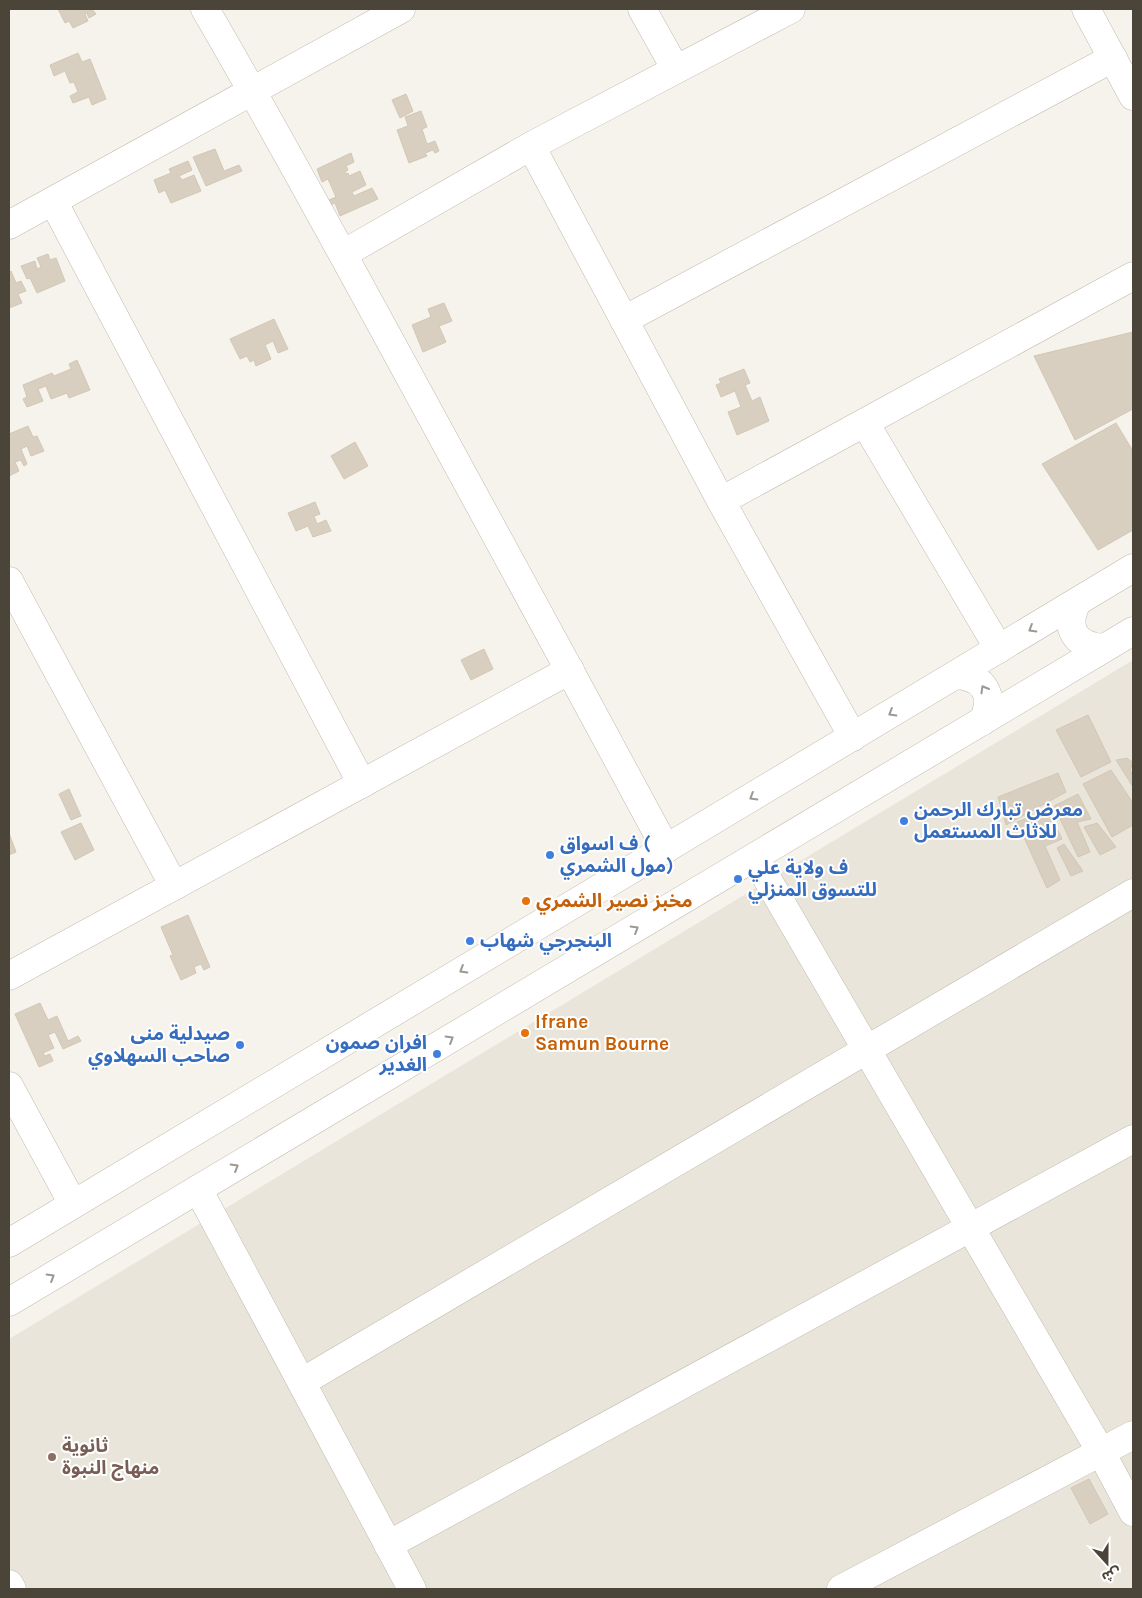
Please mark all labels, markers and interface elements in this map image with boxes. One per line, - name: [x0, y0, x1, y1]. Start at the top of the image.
- one-way arrow: [1028, 623, 1037, 633]
- one-way arrow: [980, 686, 990, 695]
- one-way arrow: [889, 707, 898, 717]
- one-way arrow: [749, 790, 758, 800]
- place label: معرض تبارك الرحمن للاثاث المستعمل: [914, 799, 1083, 843]
- marker: معرض تبارك الرحمن للاثاث المستعمل: [898, 815, 910, 827]
- place label: ف اسواق ( مول الشمري): [560, 833, 674, 880]
- marker: ف اسواق ( مول الشمري): [544, 849, 556, 861]
- place label: ف ولاية علي للتسوق المنزلي: [748, 857, 877, 904]
- marker: ف ولاية علي للتسوق المنزلي: [732, 873, 744, 885]
- place label: مخبز نصير الشمري: [536, 890, 693, 915]
- marker: مخبز نصير الشمري: [520, 895, 532, 907]
- one-way arrow: [629, 926, 638, 936]
- place label: البنجرجي شهاب: [480, 930, 612, 955]
- marker: البنجرجي شهاب: [464, 935, 476, 947]
- one-way arrow: [460, 964, 469, 974]
- place label: Ifrane Samun Bourne: [535, 1011, 669, 1055]
- place label: صيدلية منى صاحب السهلاوي: [88, 1023, 230, 1070]
- marker: Ifrane Samun Bourne: [519, 1027, 531, 1039]
- place label: افران صمون الغدير: [326, 1032, 427, 1076]
- one-way arrow: [445, 1036, 454, 1046]
- marker: صيدلية منى صاحب السهلاوي: [234, 1039, 246, 1051]
- marker: افران صمون الغدير: [431, 1048, 443, 1060]
- one-way arrow: [230, 1163, 239, 1173]
- one-way arrow: [45, 1273, 54, 1283]
- place label: ثانوية منهاج النبوة: [62, 1435, 159, 1481]
- marker: ثانوية منهاج النبوة: [46, 1451, 58, 1463]
- north arrow: [1082, 1538, 1132, 1588]
- text: ش: [1099, 1563, 1123, 1586]

